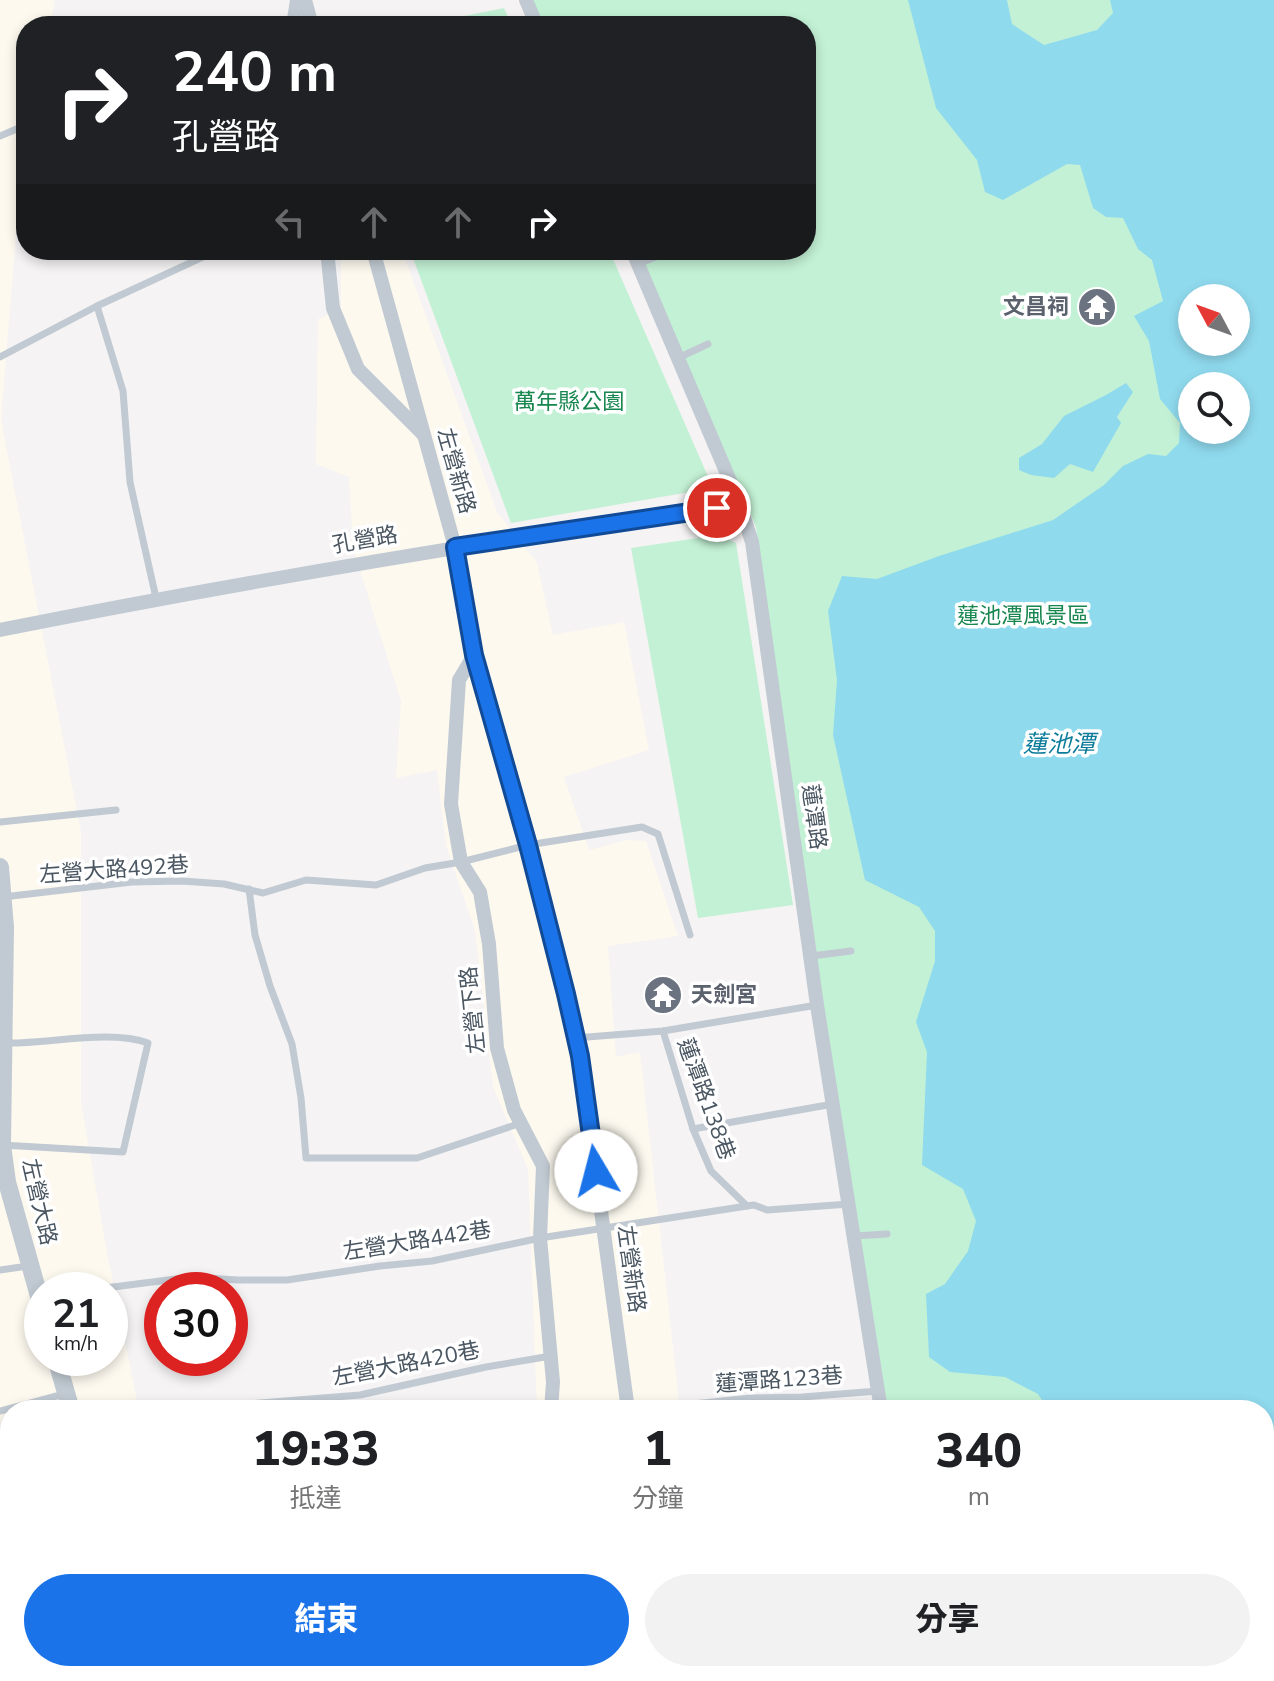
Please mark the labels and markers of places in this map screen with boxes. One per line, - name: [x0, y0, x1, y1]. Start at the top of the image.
- temple icon: 文昌祠: [1076, 286, 1118, 328]
- place label: 文昌祠: [1003, 292, 1069, 322]
- pin: [683, 474, 751, 542]
- temple icon: 天劍宮: [642, 974, 684, 1016]
- place label: 天劍宮: [691, 980, 757, 1010]

